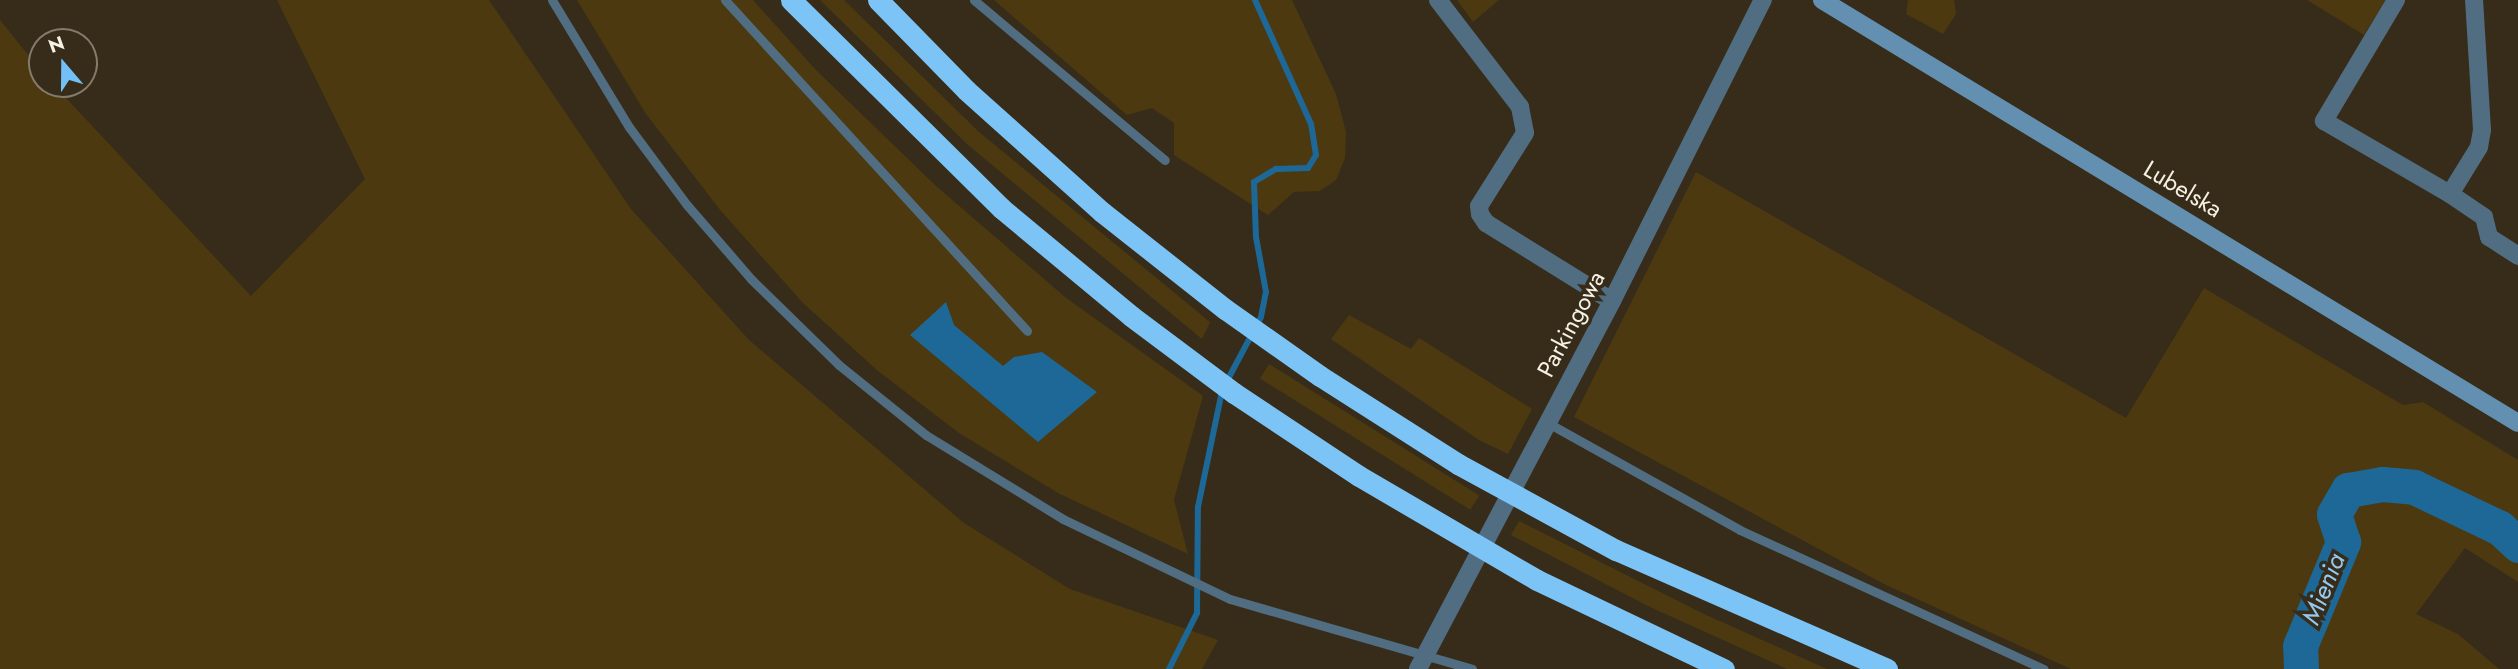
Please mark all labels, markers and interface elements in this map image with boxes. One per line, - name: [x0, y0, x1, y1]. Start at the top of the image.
- north arrow: [28, 28, 98, 98]
- text: N: [45, 29, 68, 60]
- street label: Lubelska: [2139, 154, 2227, 224]
- street label: Parkingowa: [1531, 266, 1611, 382]
- water label: Mienia: [2296, 549, 2352, 629]

